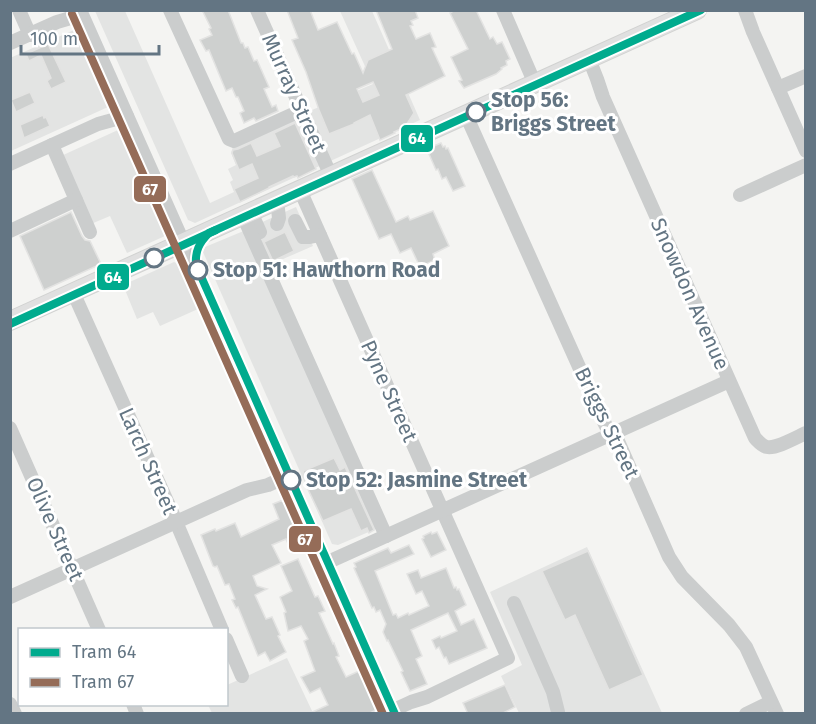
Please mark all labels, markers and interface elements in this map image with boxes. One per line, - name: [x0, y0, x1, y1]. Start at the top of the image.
- scale bar: [21, 18, 159, 56]
- text: 100 m: [30, 28, 78, 50]
- street label: Murray Street: [256, 29, 332, 157]
- place label: Stop 56: Briggs Street: [491, 87, 616, 137]
- marker: Stop 56: Briggs Street: [466, 102, 486, 122]
- line badge: 64: [400, 124, 434, 153]
- text: 64: [408, 129, 426, 148]
- line badge: 67: [133, 175, 167, 203]
- text: 67: [142, 180, 159, 199]
- street label: Snowdon Avenue: [645, 214, 735, 374]
- unlabelled marker: [144, 248, 164, 268]
- place label: Stop 51: Hawthorn Road: [213, 257, 440, 283]
- marker: Stop 51: Hawthorn Road: [188, 260, 208, 280]
- line badge: 64: [96, 263, 130, 291]
- text: 64: [104, 268, 122, 287]
- street label: Pyne Street: [355, 336, 423, 446]
- street label: Briggs Street: [569, 363, 645, 483]
- street label: Larch Street: [113, 404, 183, 519]
- place label: Stop 52: Jasmine Street: [306, 467, 528, 493]
- marker: Stop 52: Jasmine Street: [281, 470, 301, 490]
- street label: Olive Street: [21, 473, 90, 585]
- line badge: 67: [288, 525, 322, 553]
- text: 67: [297, 530, 314, 549]
- legend: [18, 628, 228, 706]
- text: Tram 64: [72, 641, 137, 663]
- text: Tram 67: [72, 671, 134, 693]

